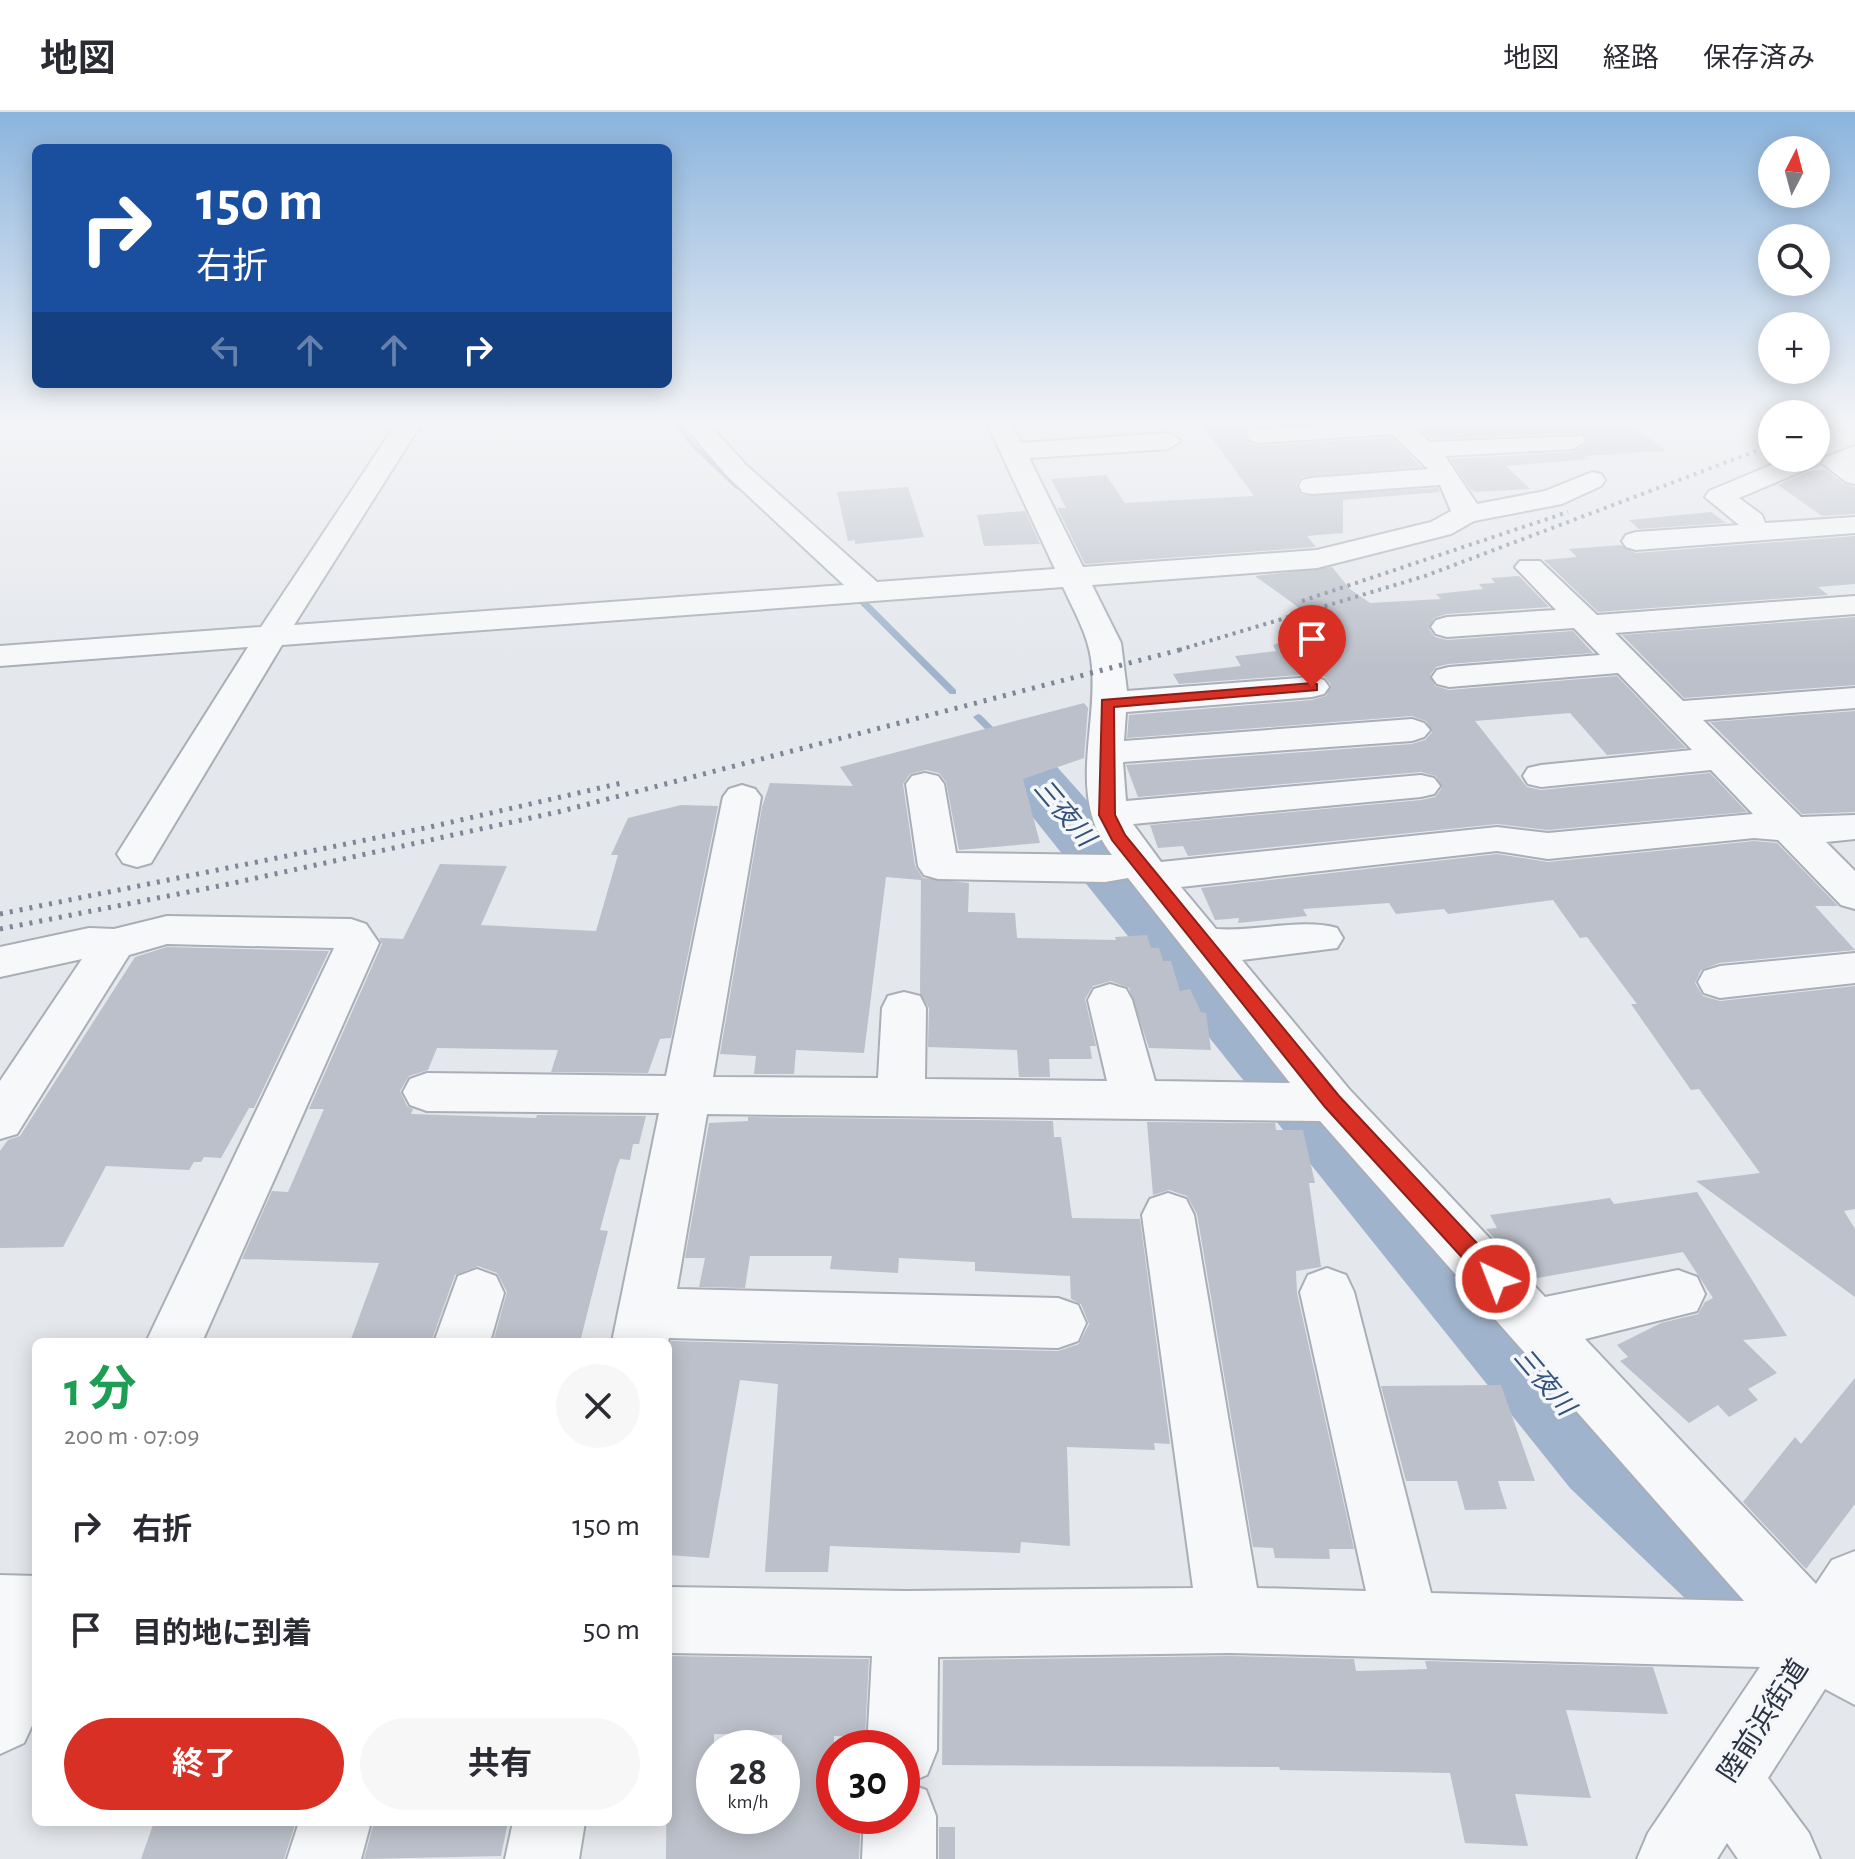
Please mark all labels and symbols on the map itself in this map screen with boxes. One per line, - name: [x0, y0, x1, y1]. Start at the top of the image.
- north arrow: [1758, 136, 1830, 208]
- pin: [1278, 605, 1346, 687]
- water label: 三夜川: [1029, 774, 1102, 854]
- position arrow: [1454, 1237, 1538, 1321]
- water label: 三夜川: [1509, 1343, 1582, 1423]
- street label: 陸前浜街道: [1712, 1654, 1814, 1787]
- speed limit sign: 30: [816, 1730, 920, 1834]

